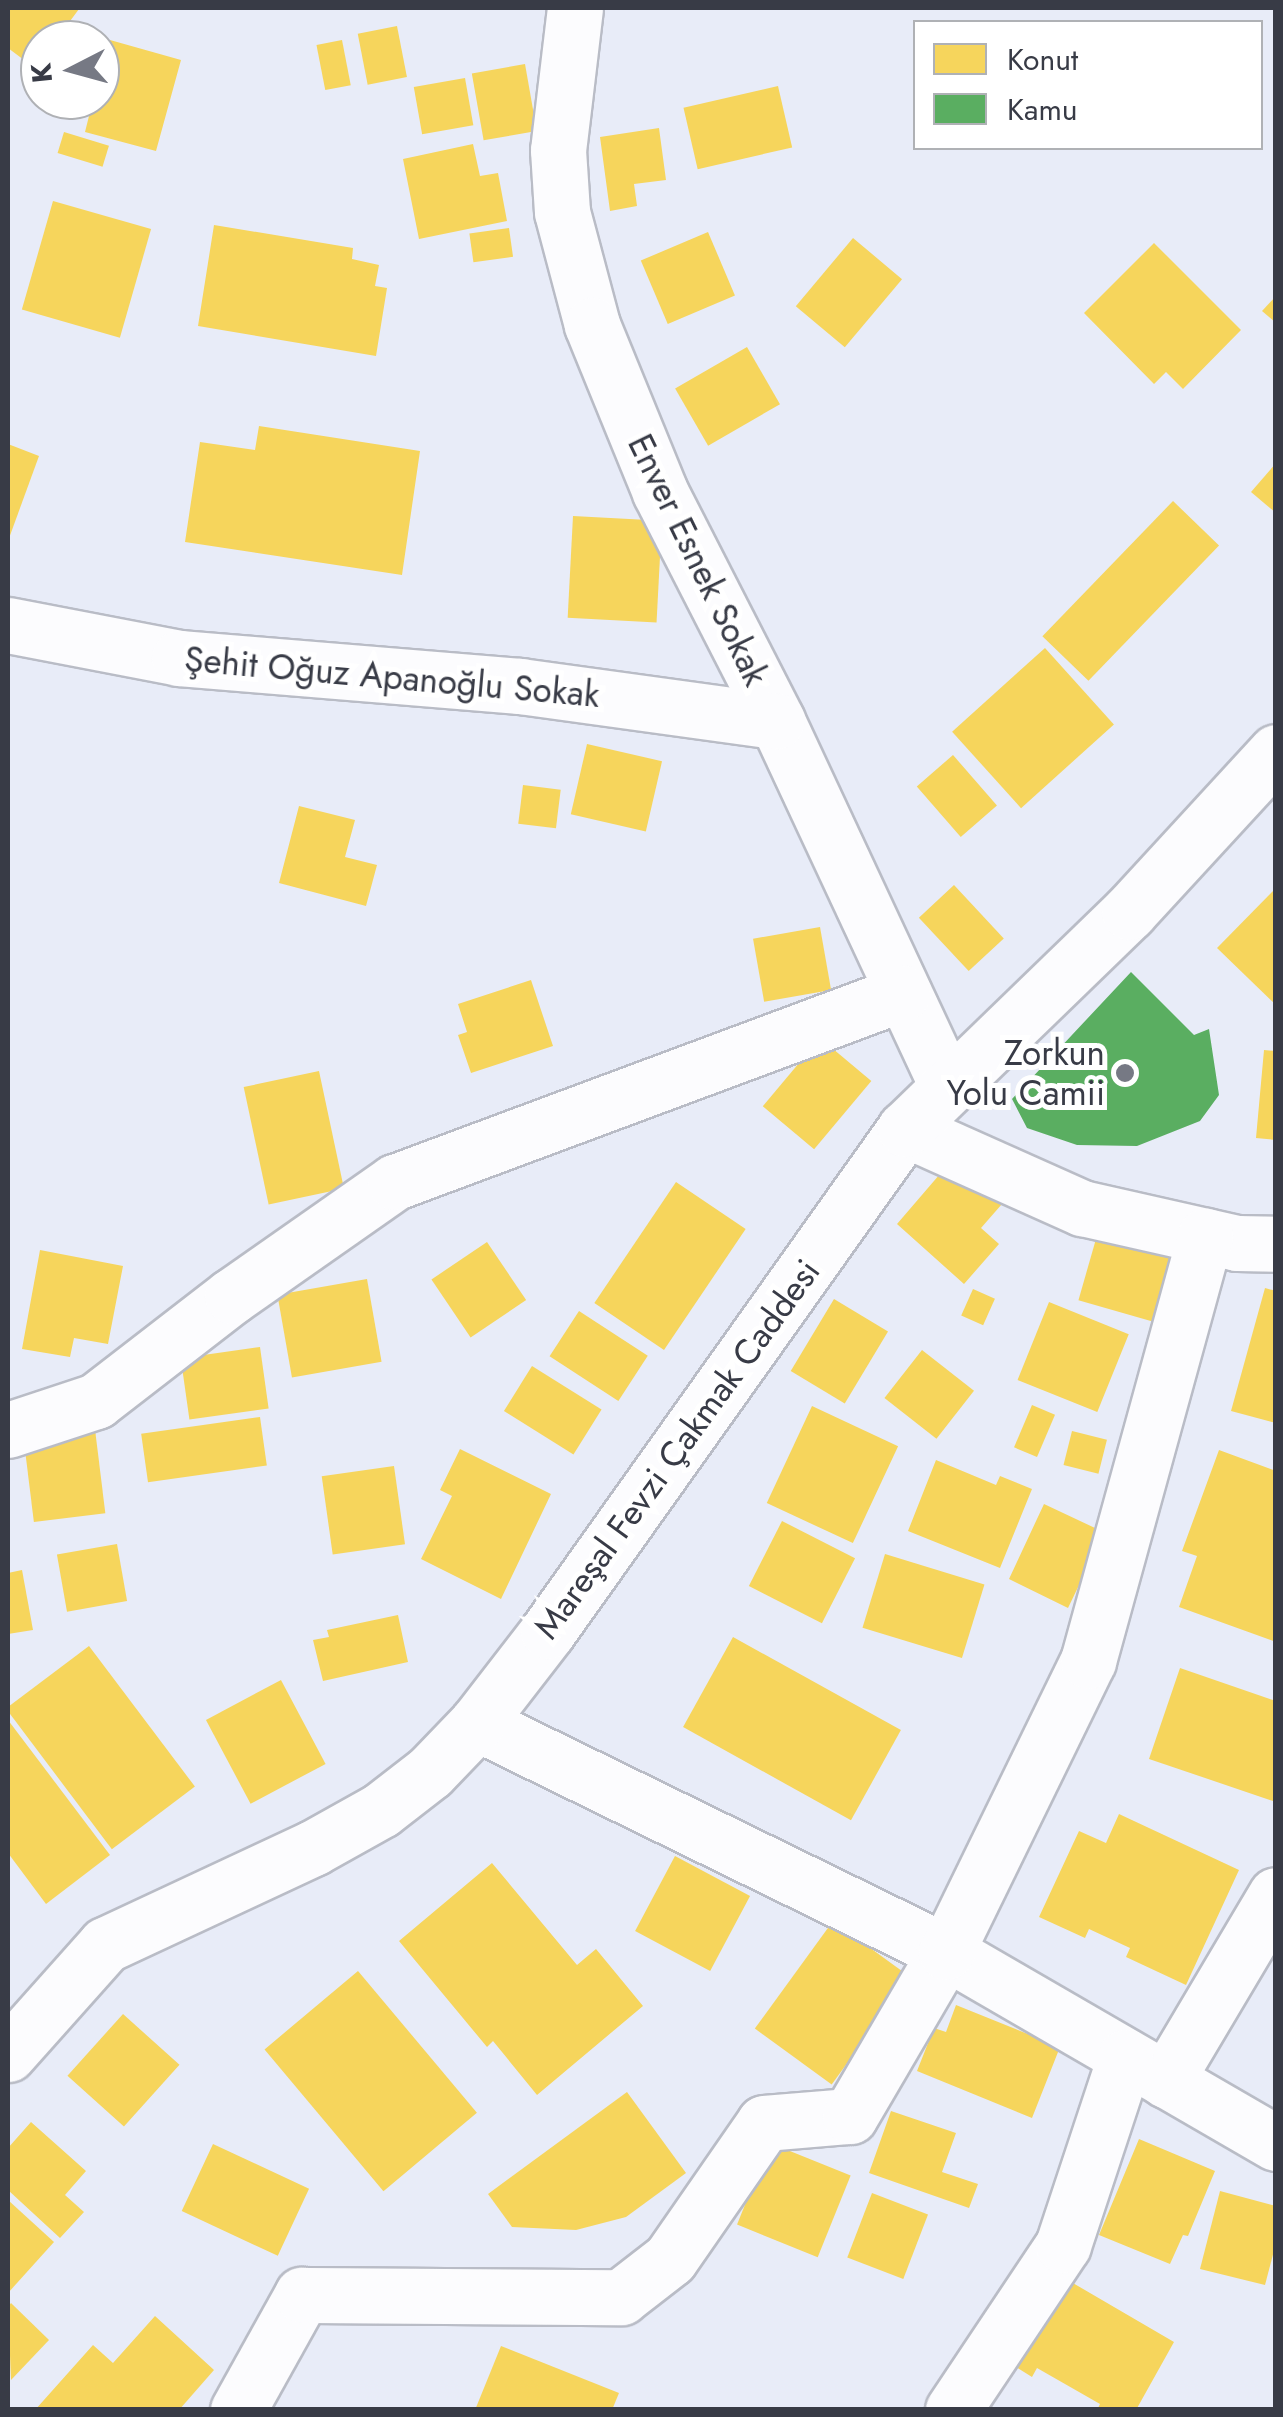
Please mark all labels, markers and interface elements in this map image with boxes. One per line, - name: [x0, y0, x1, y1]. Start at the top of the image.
- north arrow: [20, 20, 120, 120]
- legend: [913, 20, 1263, 150]
- text: Konut: [1007, 38, 1078, 81]
- text: K: [20, 61, 63, 85]
- text: Kamu: [1007, 88, 1078, 131]
- street label: Enver Esnek Sokak: [619, 427, 777, 693]
- street label: Şehit Oğuz Apanoğlu Sokak: [183, 638, 601, 716]
- place label: Zorkun Yolu Camii: [947, 1032, 1105, 1114]
- marker: Zorkun Yolu Camii: [1114, 1062, 1136, 1084]
- street label: Mareşal Fevzi Çakmak Caddesi: [525, 1251, 829, 1647]

